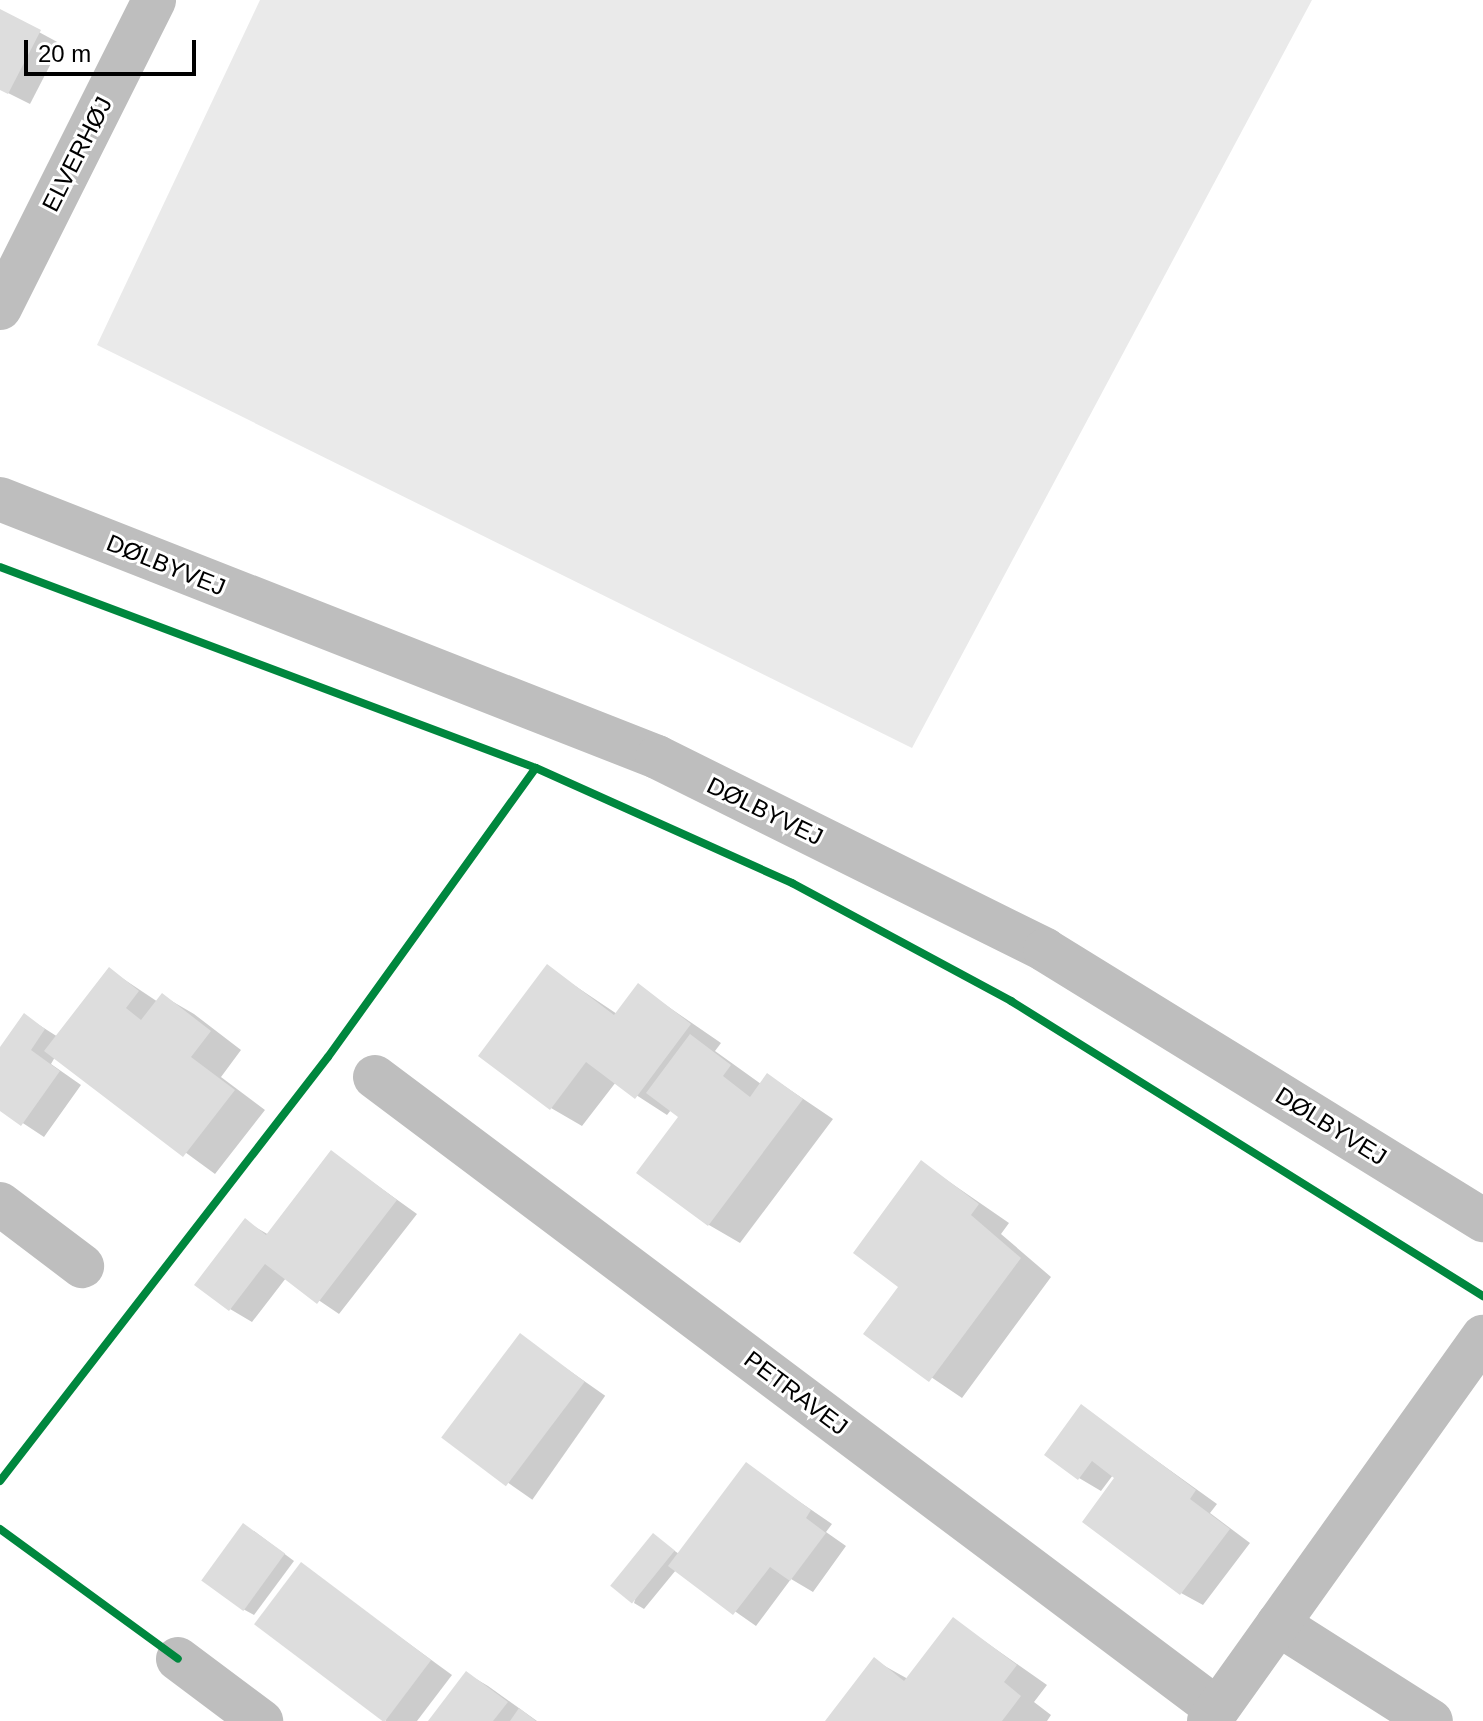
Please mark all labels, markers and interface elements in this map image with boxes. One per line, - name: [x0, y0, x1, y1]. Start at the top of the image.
- scale bar: [28, 24, 200, 74]
- text: 20 m: [38, 40, 91, 67]
- street label: ELVERHØJ: [36, 92, 118, 216]
- street label: DØLBYVEJ: [102, 528, 230, 602]
- street label: DØLBYVEJ: [702, 771, 828, 851]
- street label: DØLBYVEJ: [1270, 1081, 1392, 1171]
- street label: PETRAVEJ: [739, 1345, 853, 1441]

